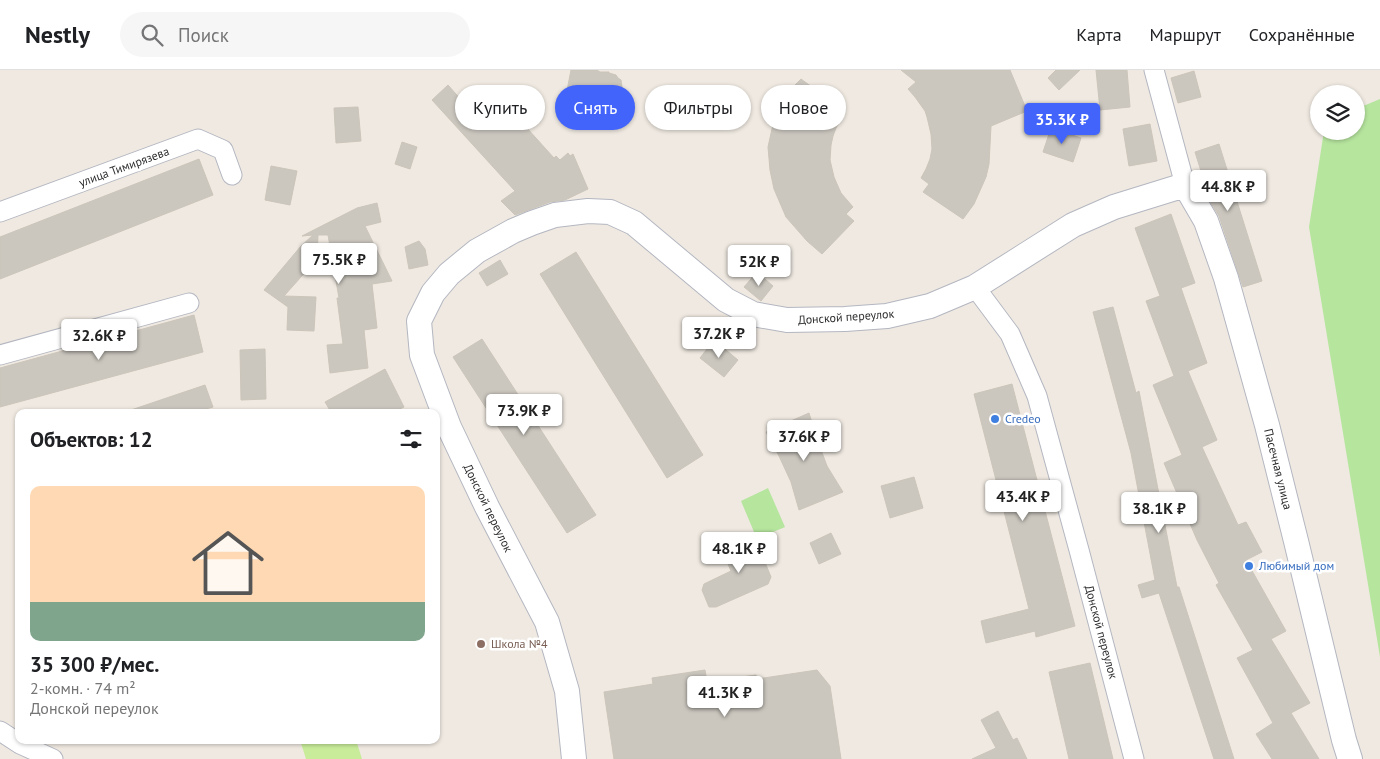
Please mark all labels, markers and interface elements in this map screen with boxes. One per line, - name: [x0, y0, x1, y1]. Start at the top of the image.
- search box: [120, 12, 470, 57]
- text: Nestly: [25, 19, 90, 50]
- icon: search: [138, 21, 166, 49]
- text: Поиск: [178, 23, 229, 47]
- text: Карта: [1076, 23, 1122, 46]
- text: Маршрут: [1150, 23, 1221, 46]
- text: Сохранённые: [1249, 23, 1355, 46]
- chip: Купить: [455, 85, 545, 130]
- chip: Снять: [555, 85, 635, 130]
- chip: Фильтры: [645, 85, 751, 130]
- chip: Новое: [761, 85, 846, 130]
- map controls: [1310, 85, 1365, 140]
- button: layers: [1310, 85, 1365, 140]
- pin: 35.3K ₽: [1016, 102, 1108, 145]
- text: 35.3K ₽: [1035, 109, 1089, 129]
- street label: улица Тимирязева: [77, 143, 171, 190]
- pin: 44.8K ₽: [1182, 170, 1274, 212]
- text: 44.8K ₽: [1201, 176, 1255, 196]
- pin: 75.5K ₽: [293, 242, 385, 285]
- pin: 52K ₽: [724, 244, 794, 287]
- text: 75.5K ₽: [312, 249, 366, 269]
- text: 52K ₽: [739, 251, 779, 271]
- street label: Донской переулок: [797, 306, 895, 327]
- pin: 37.2K ₽: [673, 316, 765, 359]
- pin: 32.6K ₽: [53, 318, 145, 361]
- text: 37.2K ₽: [693, 323, 745, 343]
- text: 32.6K ₽: [72, 325, 126, 345]
- pin: 73.9K ₽: [478, 394, 570, 436]
- text: 73.9K ₽: [497, 400, 551, 420]
- place label: Credeo: [1005, 411, 1041, 426]
- marker: Credeo: [989, 413, 1001, 425]
- pin: 37.6K ₽: [758, 420, 850, 462]
- icon: filters: [397, 425, 425, 453]
- text: Объектов: 12: [30, 426, 153, 453]
- text: 37.6K ₽: [778, 426, 830, 446]
- street label: Пасечная улица: [1261, 427, 1296, 511]
- street label: Донской переулок: [461, 461, 516, 555]
- pin: 43.4K ₽: [977, 480, 1069, 522]
- text: 43.4K ₽: [996, 486, 1050, 506]
- pin: 38.1K ₽: [1113, 492, 1205, 534]
- text: 38.1K ₽: [1132, 498, 1186, 518]
- icon: home: [183, 518, 273, 608]
- pin: 48.1K ₽: [693, 532, 785, 574]
- text: 48.1K ₽: [712, 538, 766, 558]
- place label: Любимый дом: [1258, 558, 1334, 573]
- marker: Любимый дом: [1243, 560, 1255, 572]
- street label: Донской переулок: [1082, 583, 1121, 681]
- place label: Школа №4: [491, 636, 548, 651]
- marker: Школа №4: [475, 638, 487, 650]
- text: 35 300 ₽/мес.: [30, 651, 159, 678]
- pin: 41.3K ₽: [679, 676, 771, 718]
- text: 2-комн. · 74 m²: [30, 678, 136, 698]
- text: 41.3K ₽: [698, 682, 752, 702]
- text: Донской переулок: [30, 698, 159, 718]

